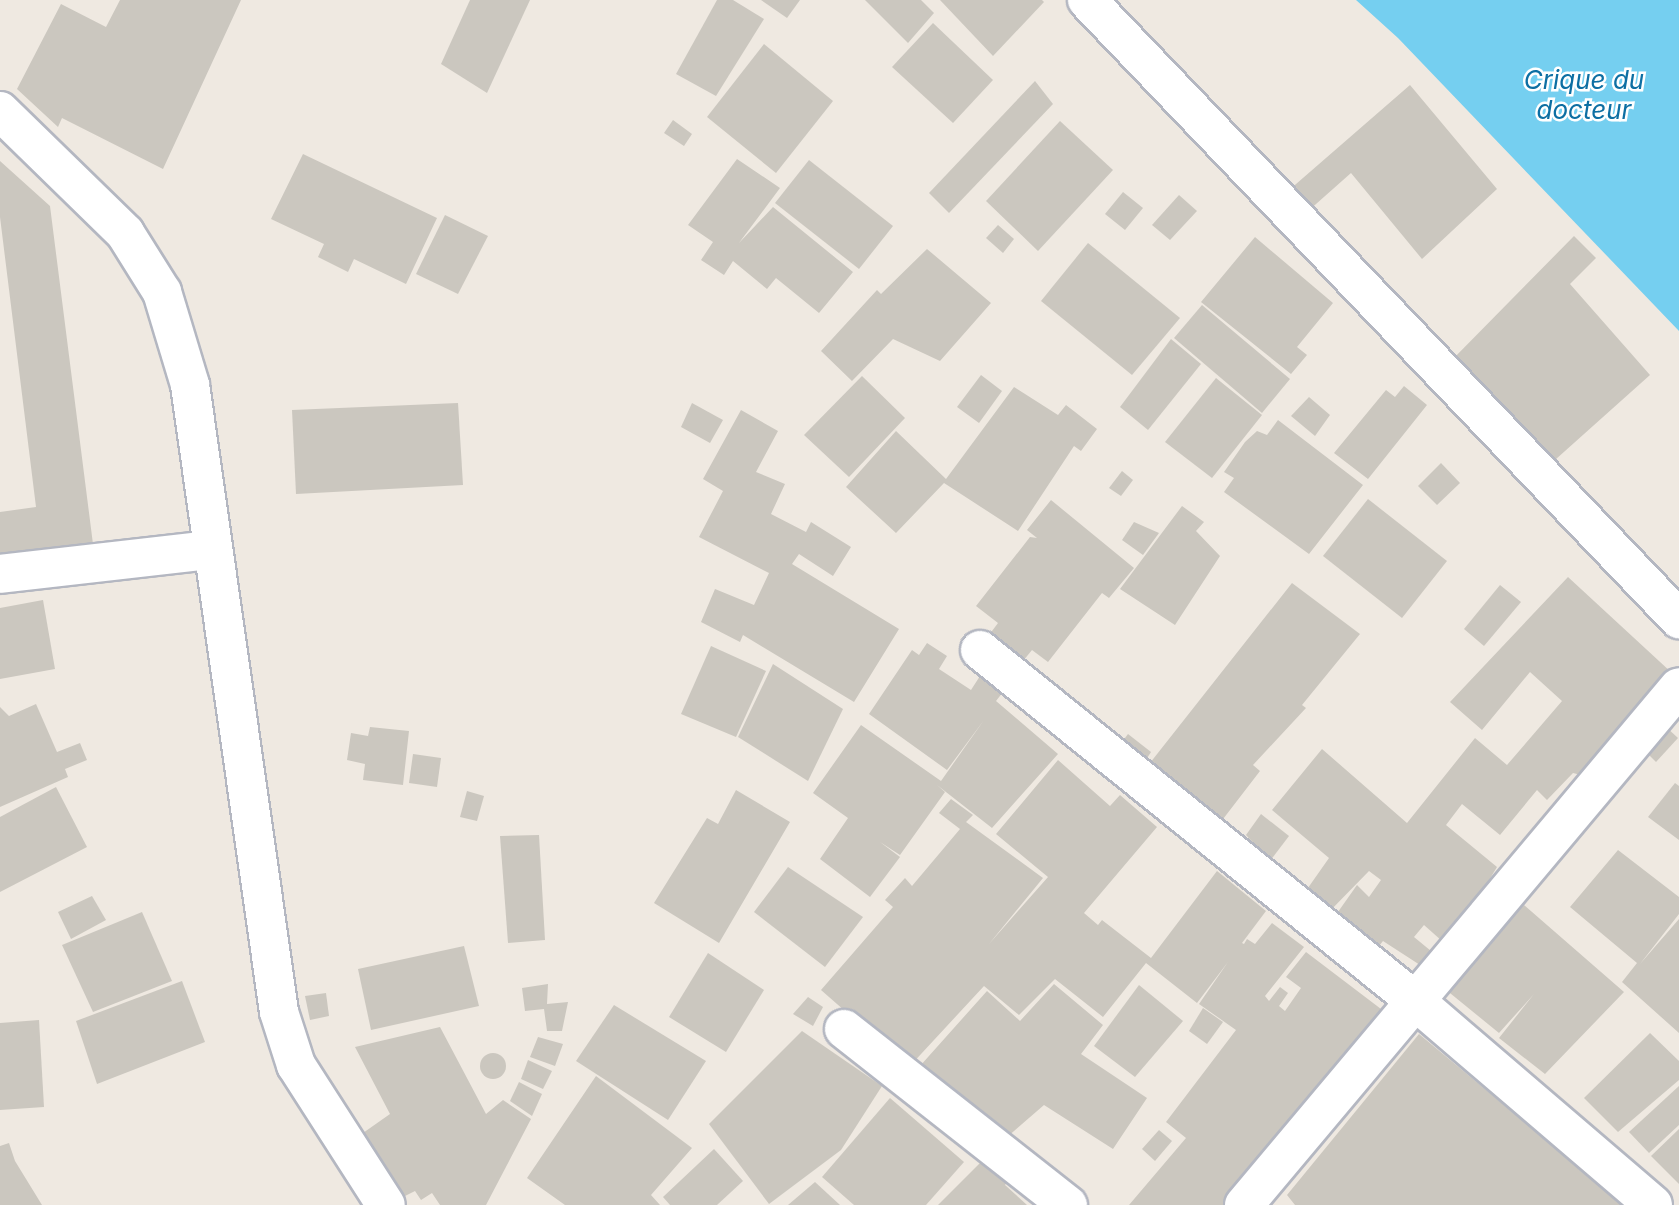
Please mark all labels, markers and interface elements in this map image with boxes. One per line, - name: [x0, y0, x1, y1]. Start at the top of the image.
- water label: Crique du docteur: [1524, 64, 1644, 126]

